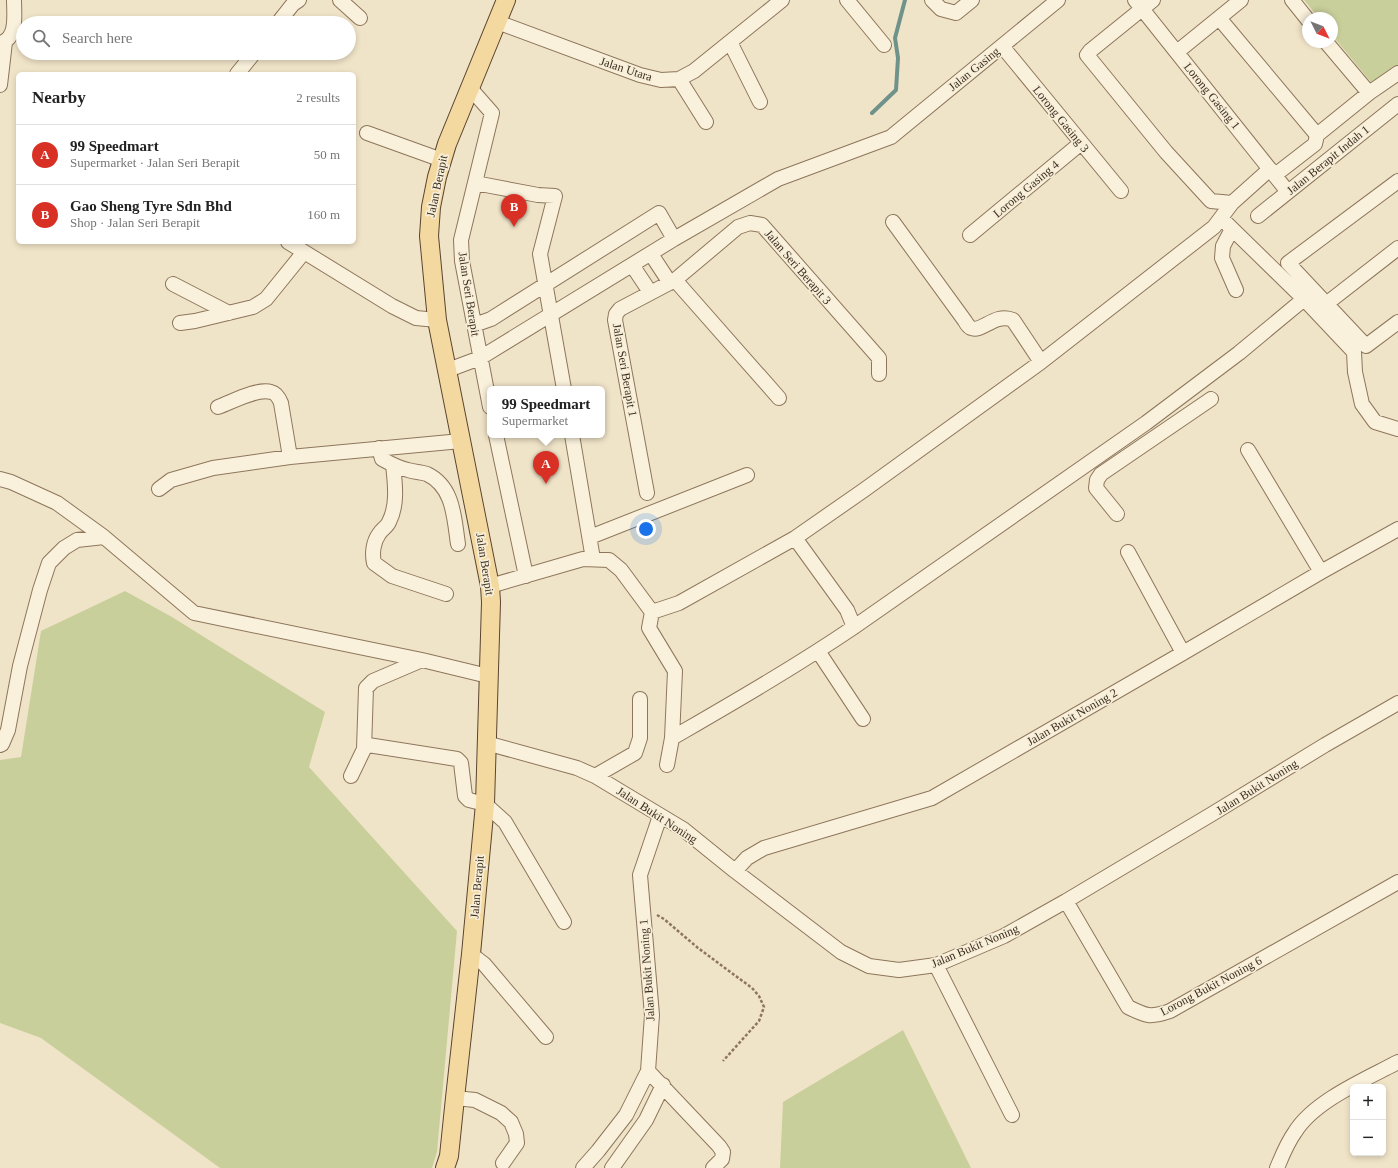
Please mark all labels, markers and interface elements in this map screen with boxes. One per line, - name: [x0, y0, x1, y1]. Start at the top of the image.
- north arrow: [1302, 12, 1338, 48]
- search box: [16, 16, 356, 60]
- icon: search: [30, 27, 52, 49]
- text: Search here: [62, 30, 132, 46]
- street label: Jalan Gasing: [946, 44, 1002, 94]
- street label: Jalan Utara: [598, 54, 655, 84]
- street label: Lorong Gasing 1: [1181, 60, 1243, 132]
- street label: Lorong Gasing 3: [1030, 83, 1092, 155]
- text: Nearby: [32, 88, 86, 107]
- text: 2 results: [296, 90, 340, 105]
- street label: Jalan Berapit Indah 1: [1284, 122, 1372, 198]
- text: 99 Speedmart: [70, 138, 159, 154]
- text: A: [40, 147, 50, 162]
- text: 50 m: [314, 147, 340, 162]
- street label: Jalan Berapit: [424, 153, 451, 218]
- text: Supermarket · Jalan Seri Berapit: [70, 155, 240, 170]
- street label: Lorong Gasing 4: [990, 157, 1062, 221]
- pin: B: [501, 194, 527, 227]
- text: Gao Sheng Tyre Sdn Bhd: [70, 198, 232, 214]
- text: B: [41, 207, 49, 222]
- text: 160 m: [307, 207, 340, 222]
- text: Shop · Jalan Seri Berapit: [70, 215, 200, 230]
- street label: Jalan Seri Berapit 3: [762, 227, 834, 307]
- street label: Jalan Seri Berapit: [455, 251, 483, 338]
- street label: Jalan Seri Berapit 1: [610, 322, 640, 418]
- popup: [487, 386, 605, 438]
- text: 99 Speedmart: [502, 396, 590, 412]
- text: Supermarket: [502, 413, 568, 428]
- pin: A: [533, 451, 559, 484]
- your location: [636, 519, 656, 539]
- street label: Jalan Berapit: [473, 532, 497, 597]
- street label: Jalan Bukit Noning 2: [1024, 685, 1120, 749]
- street label: Jalan Bukit Noning: [1214, 756, 1300, 818]
- street label: Jalan Bukit Noning: [614, 784, 700, 846]
- street label: Jalan Berapit: [467, 854, 487, 919]
- street label: Jalan Bukit Noning 1: [636, 918, 658, 1022]
- street label: Jalan Bukit Noning: [929, 921, 1021, 971]
- street label: Lorong Bukit Noning 6: [1158, 953, 1264, 1019]
- map controls: [1350, 1084, 1386, 1156]
- button: +: [1350, 1084, 1386, 1120]
- button: −: [1350, 1120, 1386, 1156]

